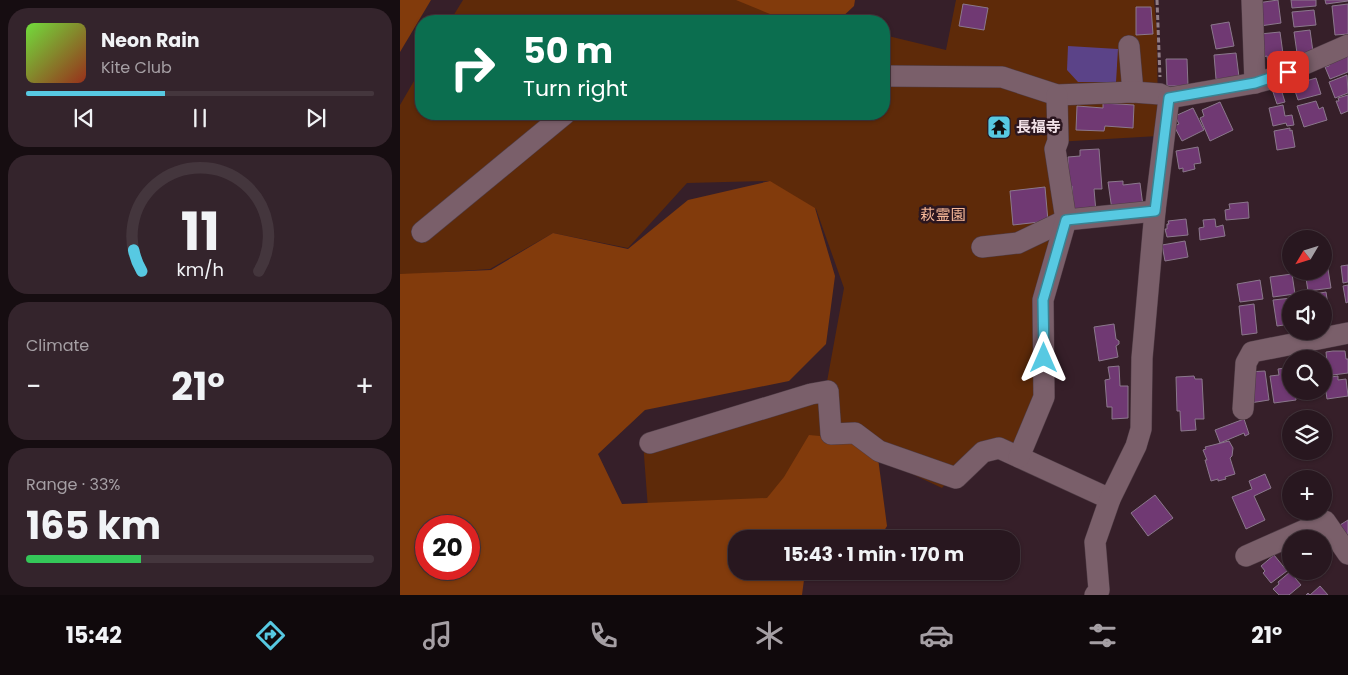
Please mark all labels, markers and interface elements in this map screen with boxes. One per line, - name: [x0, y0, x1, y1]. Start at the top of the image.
- text: 50 m: [523, 26, 613, 75]
- text: Neon Rain: [101, 27, 200, 54]
- icon: right: [440, 35, 505, 100]
- pin: [1267, 51, 1309, 93]
- text: Kite Club: [101, 56, 172, 79]
- icon: arrive: [1274, 58, 1302, 86]
- text: Turn right: [523, 73, 628, 104]
- icon: previous: [70, 104, 98, 132]
- icon: pause: [186, 104, 214, 132]
- icon: next: [302, 104, 330, 132]
- temple icon: 長福寺: [986, 114, 1012, 140]
- place label: 長福寺: [1016, 116, 1061, 137]
- text: 11: [180, 195, 220, 268]
- park label: 萩霊園: [920, 204, 966, 225]
- north arrow: [1282, 230, 1332, 280]
- map controls: [1282, 230, 1332, 580]
- text: km/h: [176, 257, 224, 282]
- button: sound: [1282, 290, 1332, 340]
- position arrow: [1017, 331, 1069, 383]
- text: Climate: [26, 334, 89, 357]
- button: search: [1282, 350, 1332, 400]
- text: 21°: [171, 360, 225, 413]
- text: −: [26, 367, 41, 406]
- text: +: [355, 367, 374, 406]
- button: layers: [1282, 410, 1332, 460]
- button: +: [1282, 470, 1332, 520]
- text: Range · 33%: [26, 473, 120, 496]
- text: 165 km: [26, 499, 161, 552]
- speed limit sign: 20: [415, 515, 480, 580]
- button: −: [1282, 530, 1332, 580]
- text: 15:43 · 1 min · 170 m: [784, 541, 964, 568]
- icon: directions: [253, 618, 288, 653]
- icon: music: [420, 618, 455, 653]
- icon: phone: [586, 618, 621, 653]
- icon: climate: [752, 618, 787, 653]
- icon: car: [919, 618, 954, 653]
- icon: filters: [1085, 618, 1120, 653]
- text: 15:42: [66, 620, 122, 651]
- text: 21°: [1251, 620, 1282, 651]

